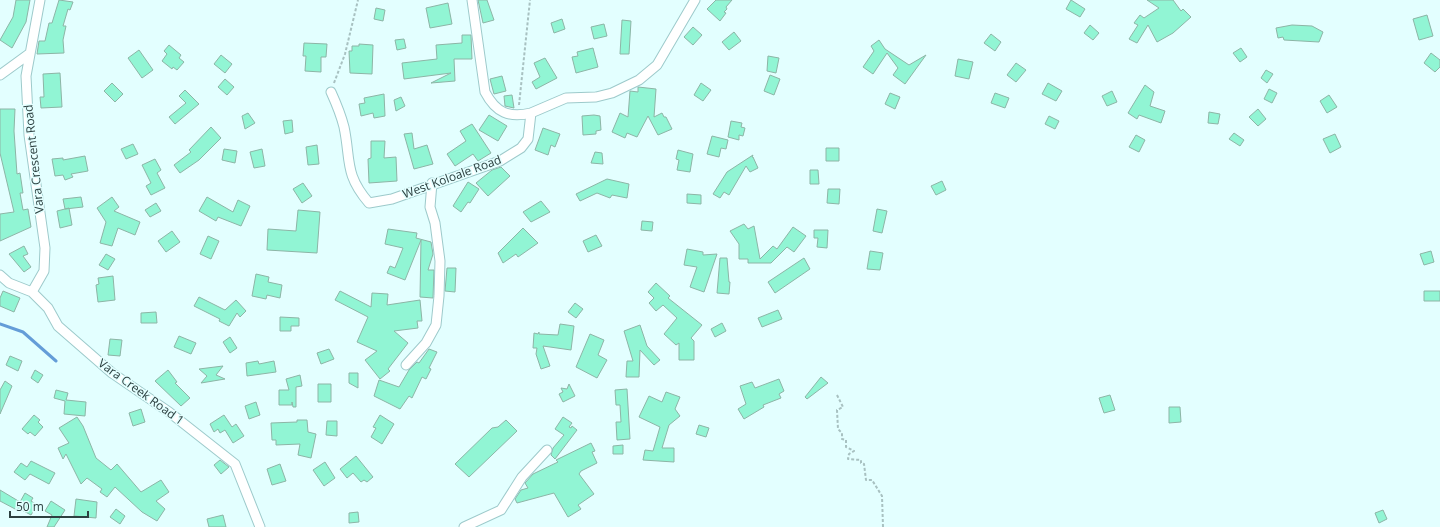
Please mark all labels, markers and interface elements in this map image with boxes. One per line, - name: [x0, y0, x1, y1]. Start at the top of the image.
- street label: Vara Crescent Road: [19, 104, 48, 214]
- street label: West Koloale Road: [400, 151, 504, 202]
- street label: Vara Creek Road 1: [95, 355, 188, 429]
- scale bar: [10, 493, 88, 519]
- text: 50 m: [16, 498, 44, 515]

